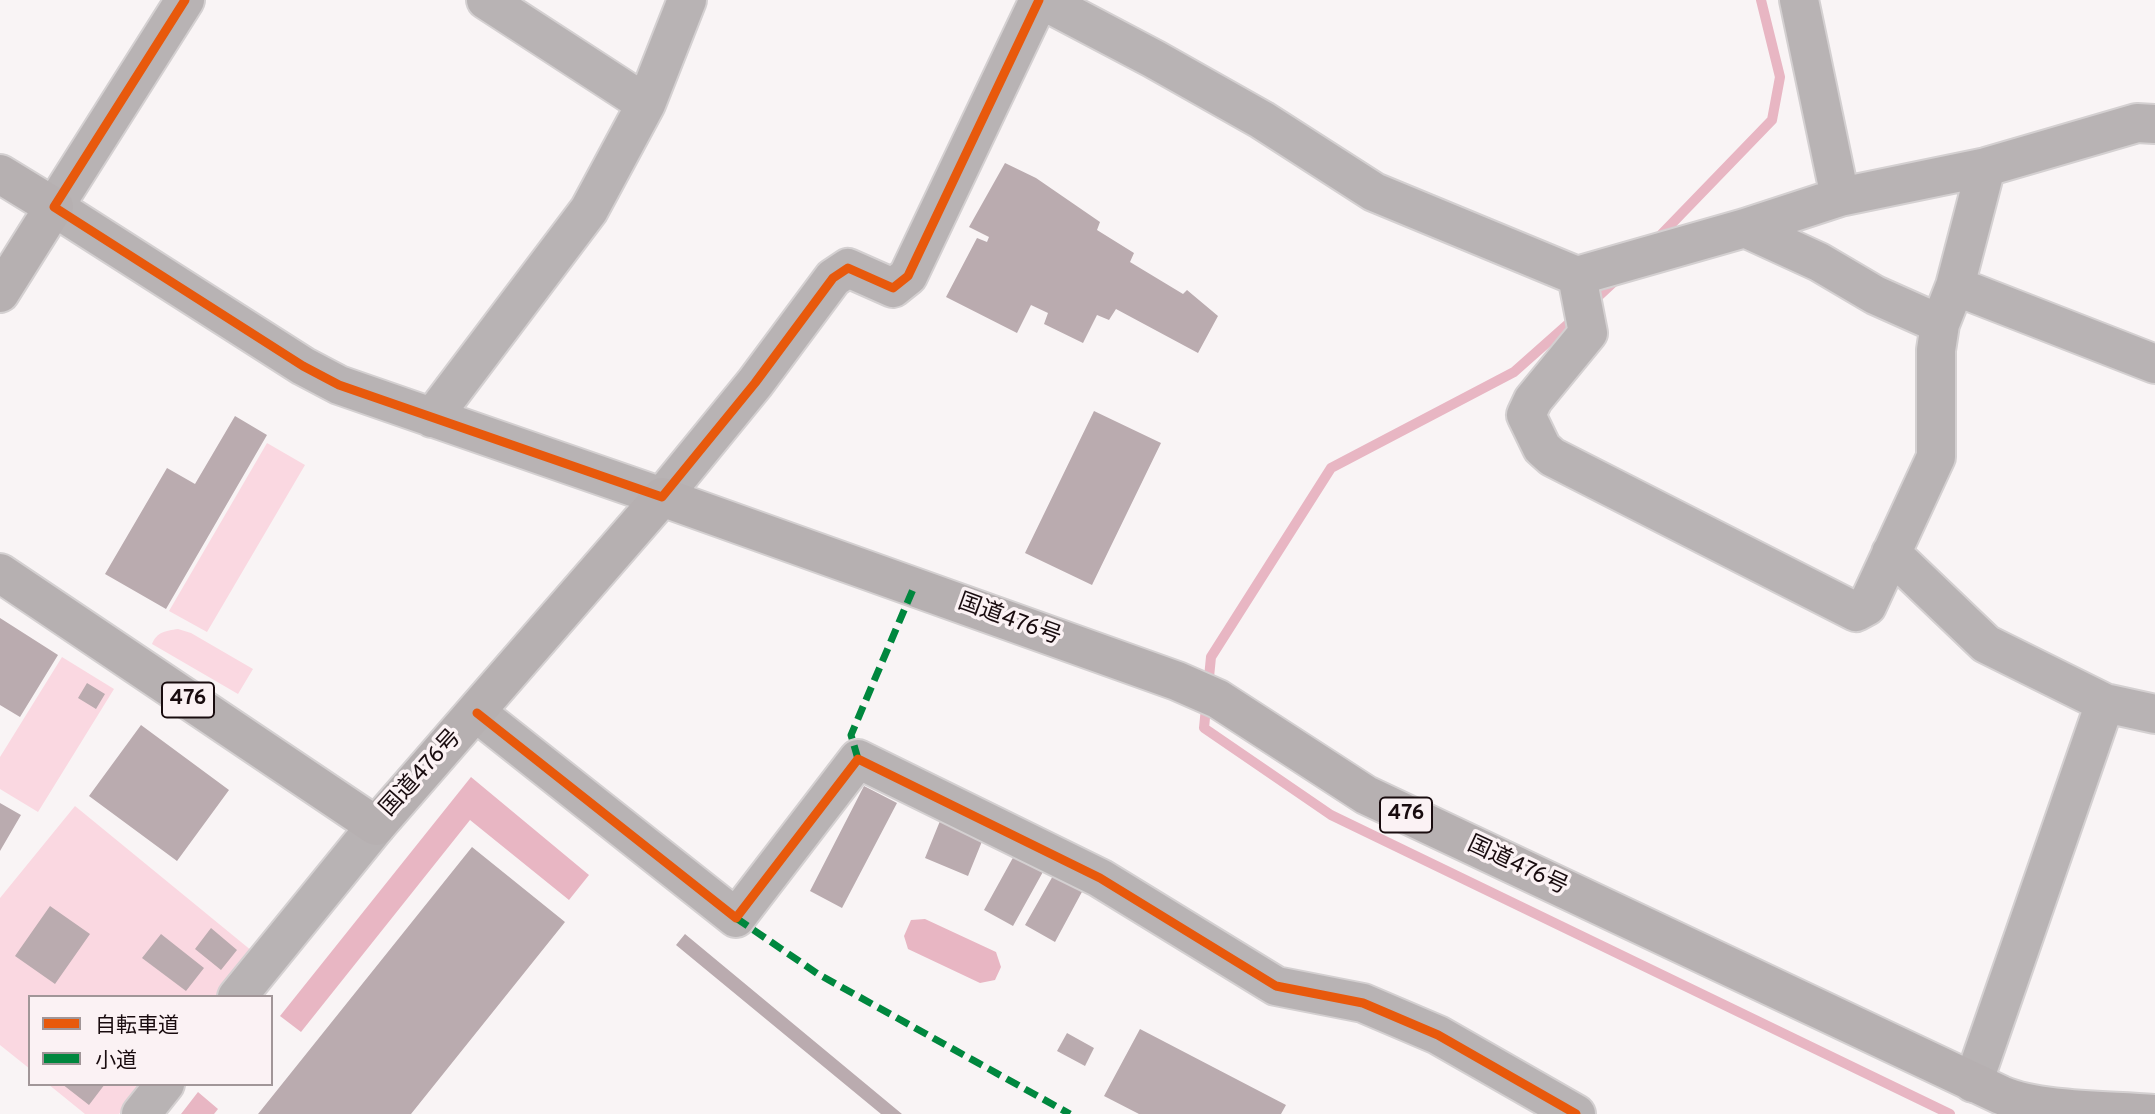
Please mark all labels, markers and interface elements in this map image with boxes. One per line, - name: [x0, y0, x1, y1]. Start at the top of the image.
- street label: 国道476号: [954, 590, 1064, 652]
- road number: 476: [162, 682, 214, 718]
- street label: 国道476号: [376, 725, 468, 823]
- road number: 476: [1380, 798, 1432, 832]
- street label: 国道476号: [1462, 832, 1572, 902]
- legend: [28, 995, 273, 1086]
- text: 自転車道: [95, 1013, 179, 1040]
- text: 小道: [95, 1048, 137, 1075]

